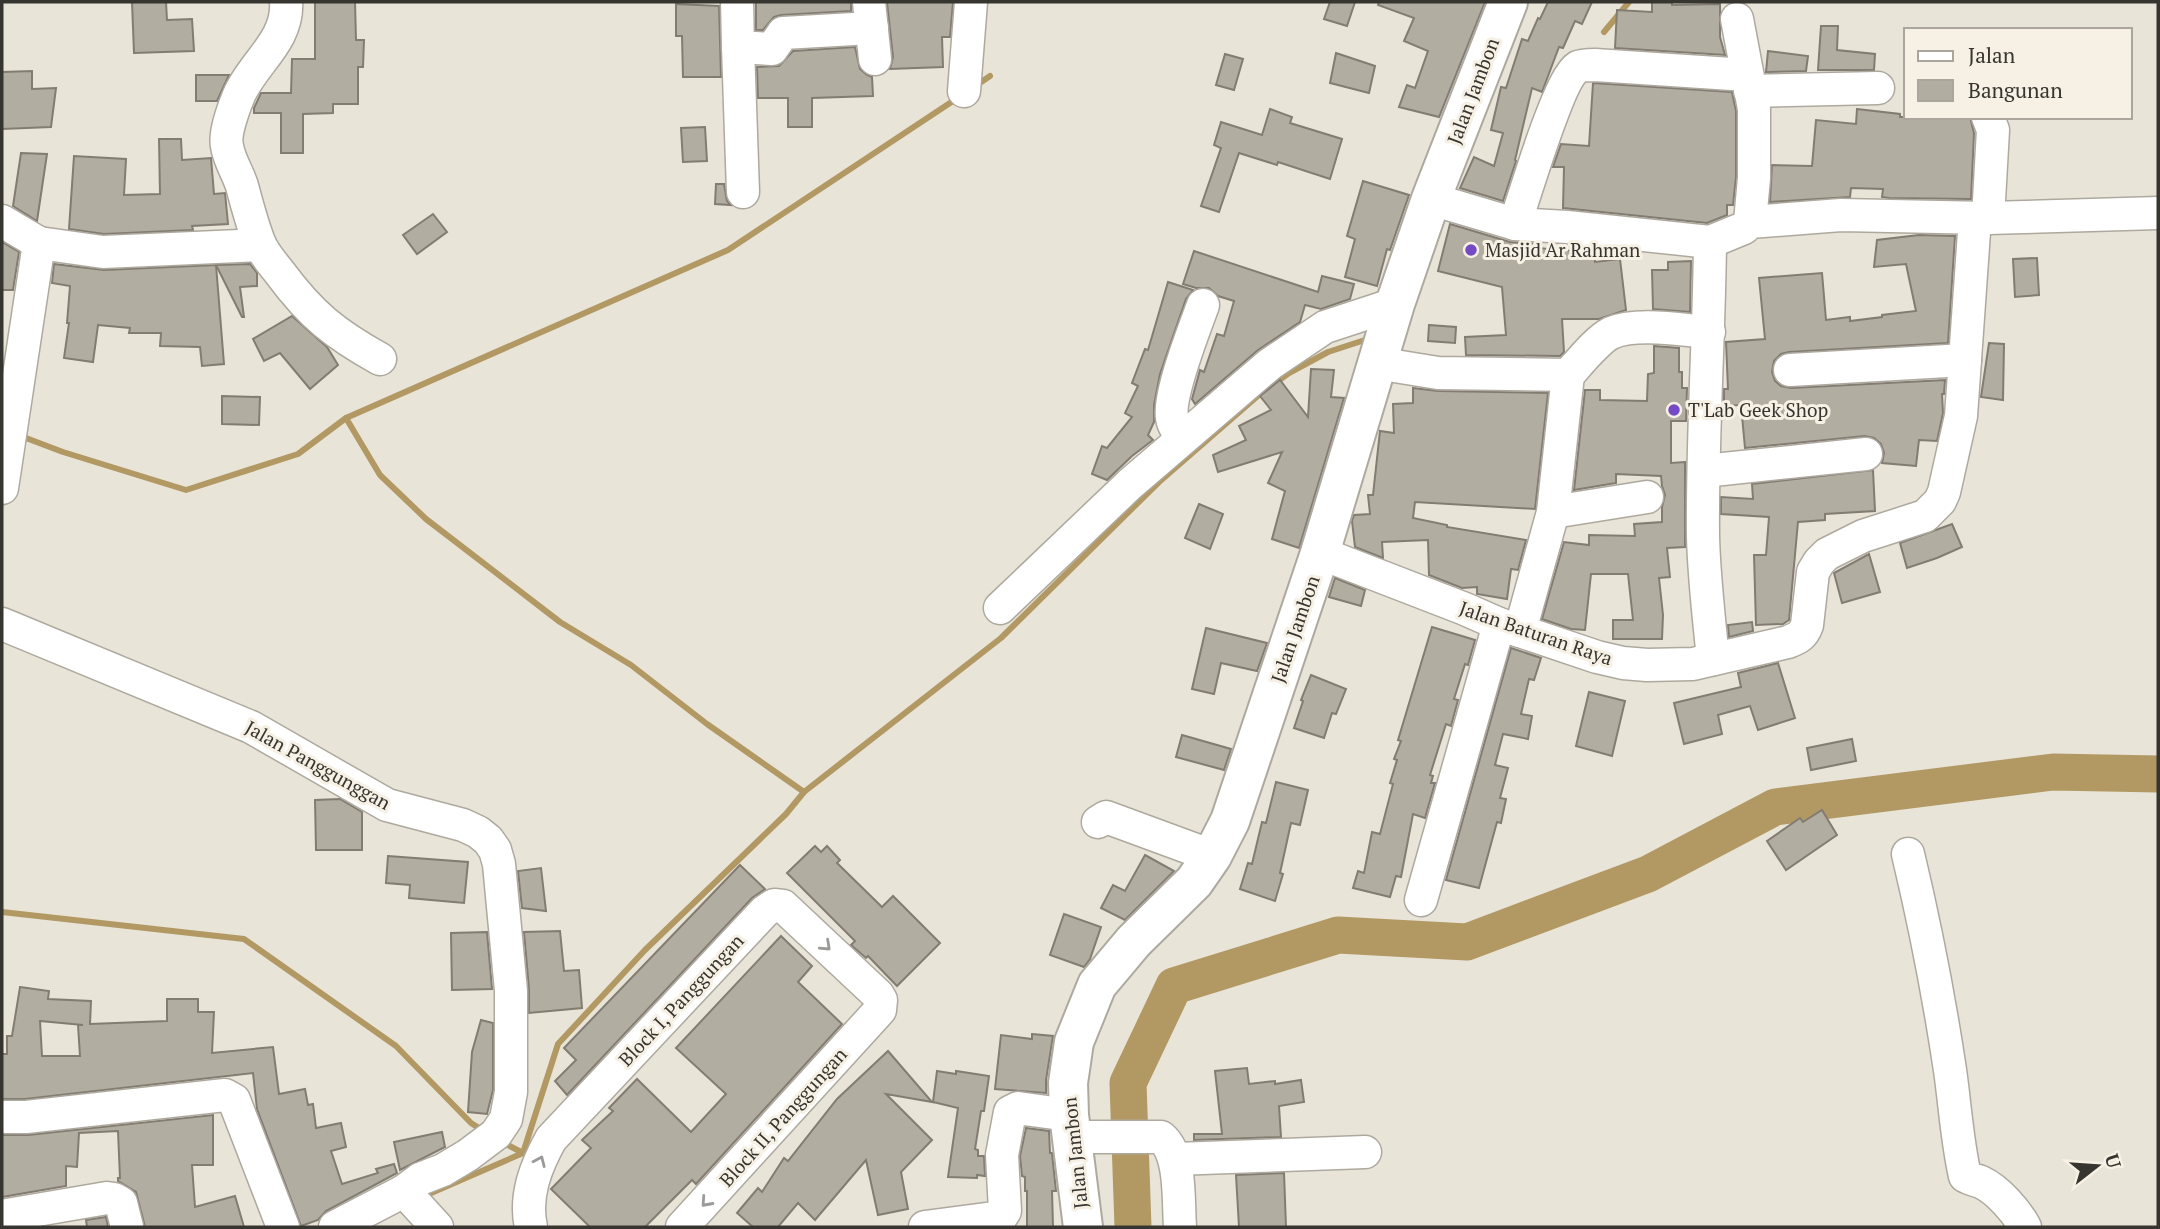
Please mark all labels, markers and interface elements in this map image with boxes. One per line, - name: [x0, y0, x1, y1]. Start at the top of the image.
- legend: [1904, 28, 2132, 119]
- street label: Jalan Jambon: [1441, 34, 1504, 148]
- text: Jalan: [1968, 41, 2016, 69]
- text: Bangunan: [1968, 76, 2063, 104]
- place label: Masjid Ar Rahman: [1485, 237, 1640, 262]
- marker: Masjid Ar Rahman: [1463, 242, 1479, 258]
- place label: T'Lab Geek Shop: [1688, 397, 1828, 422]
- marker: T'Lab Geek Shop: [1666, 402, 1682, 418]
- street label: Jalan Jambon: [1264, 572, 1325, 686]
- street label: Jalan Baturan Raya: [1456, 595, 1616, 671]
- street label: Jalan Panggunggan: [241, 714, 395, 815]
- street label: Block I, Panggungan: [613, 928, 749, 1071]
- one-way arrow: [818, 938, 831, 950]
- street label: Block II, Panggungan: [713, 1042, 852, 1192]
- street label: Jalan Jambon: [1056, 1096, 1093, 1210]
- north arrow: [2062, 1131, 2132, 1201]
- text: U: [2100, 1151, 2128, 1171]
- one-way arrow: [532, 1156, 546, 1168]
- one-way arrow: [701, 1194, 714, 1207]

